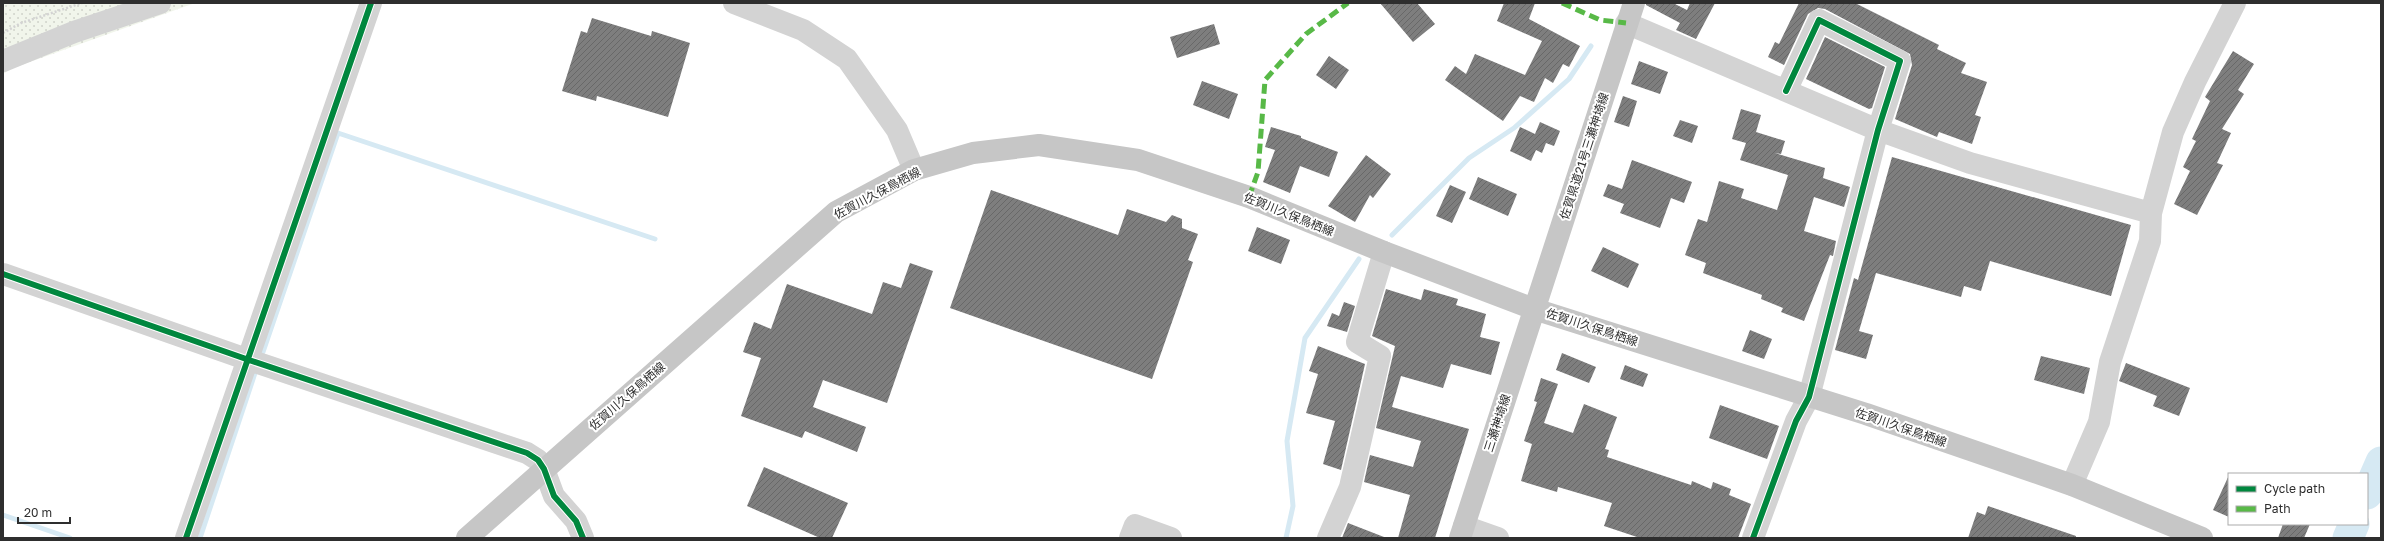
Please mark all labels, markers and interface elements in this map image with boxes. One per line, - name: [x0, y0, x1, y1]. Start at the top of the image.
- street label: 佐賀県道21号三瀬神埼線: [1556, 91, 1612, 221]
- street label: 佐賀川久保鳥栖線: [831, 164, 923, 222]
- street label: 佐賀川久保鳥栖線: [1242, 189, 1336, 239]
- street label: 佐賀川久保鳥栖線: [1544, 305, 1640, 349]
- street label: 佐賀川久保鳥栖線: [586, 359, 668, 433]
- street label: 三瀬神埼線: [1481, 392, 1513, 454]
- street label: 佐賀川久保鳥栖線: [1853, 404, 1949, 450]
- legend: [2228, 473, 2368, 525]
- text: Cycle path: [2264, 481, 2325, 496]
- scale bar: [18, 499, 70, 525]
- text: Path: [2264, 501, 2291, 516]
- text: 20 m: [24, 505, 52, 520]

